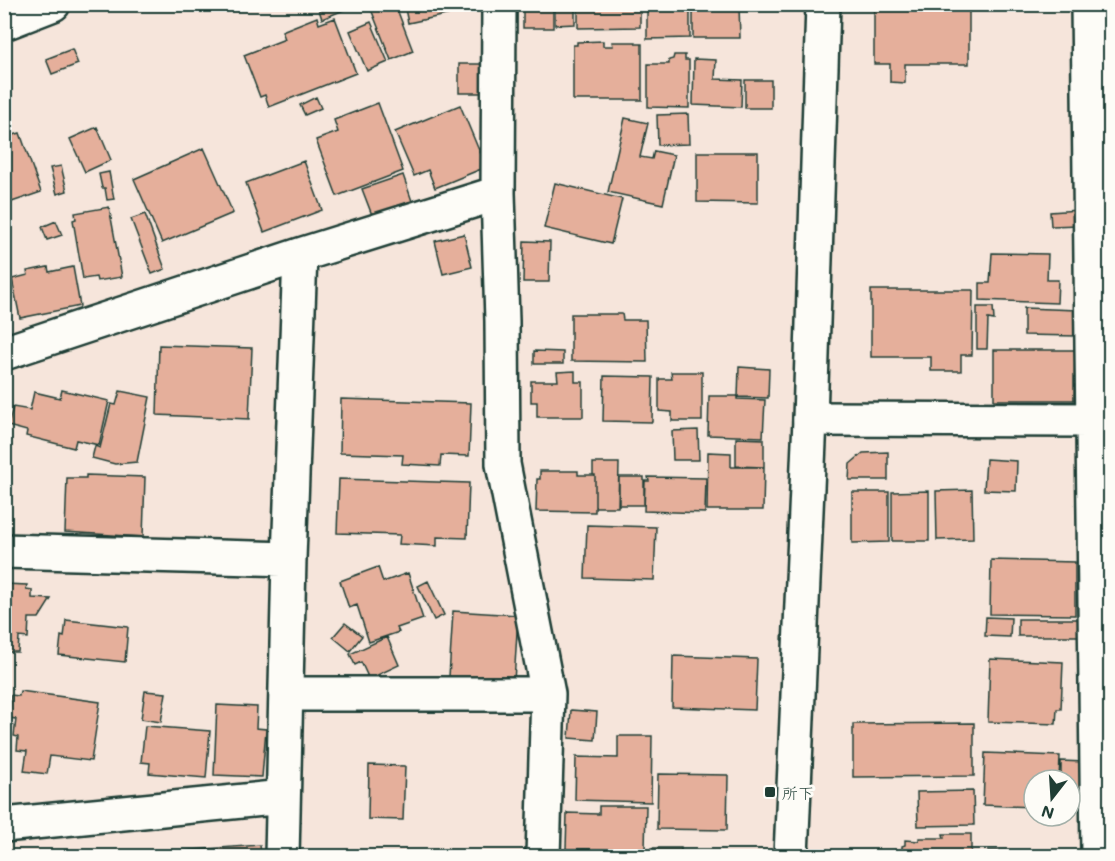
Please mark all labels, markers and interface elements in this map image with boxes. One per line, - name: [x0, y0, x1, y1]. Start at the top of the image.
- north arrow: [1022, 768, 1082, 828]
- place label: 所下: [782, 782, 814, 803]
- marker: 所下: [763, 785, 777, 799]
- text: N: [1039, 801, 1056, 825]

